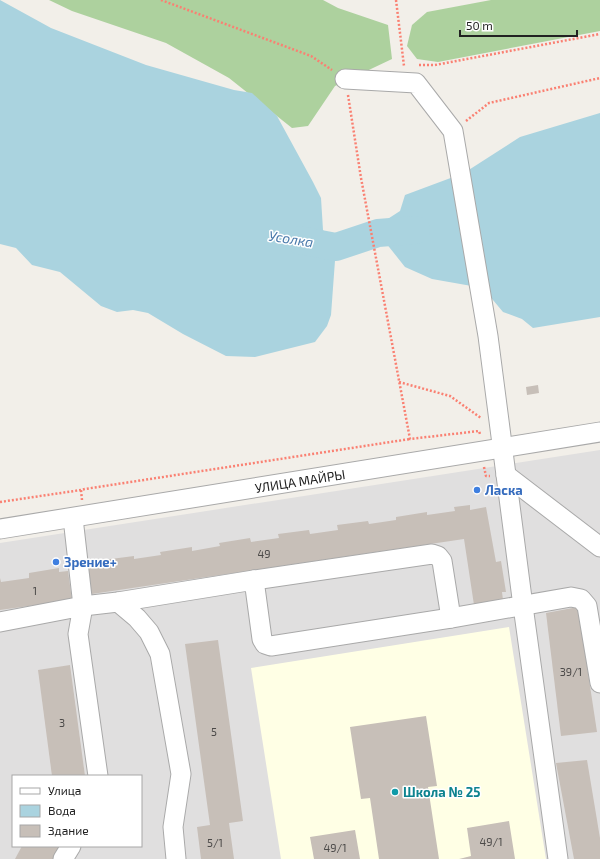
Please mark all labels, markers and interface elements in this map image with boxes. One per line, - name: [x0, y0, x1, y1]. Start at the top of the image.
- scale bar: [460, 12, 577, 38]
- text: 50 m: [466, 18, 493, 32]
- water label: Усолка: [267, 227, 315, 250]
- street label: УЛИЦА МАЙРЫ: [254, 466, 346, 496]
- place label: Ласка: [485, 482, 523, 498]
- marker: Ласка: [472, 485, 482, 495]
- house number: 49: [257, 547, 271, 560]
- place label: Зрение+: [64, 554, 117, 570]
- marker: Зрение+: [51, 557, 61, 567]
- house number: 1: [33, 584, 37, 597]
- house number: 39/1: [560, 665, 582, 678]
- house number: 3: [59, 716, 65, 729]
- house number: 5: [211, 725, 217, 738]
- legend: [12, 775, 142, 847]
- text: Улица: [48, 783, 81, 797]
- place label: Школа № 25: [403, 784, 480, 800]
- marker: Школа № 25: [390, 787, 400, 797]
- text: Вода: [48, 803, 76, 817]
- text: Здание: [48, 823, 89, 837]
- house number: 49/1: [479, 835, 503, 848]
- house number: 5/1: [207, 836, 223, 849]
- house number: 49/1: [323, 841, 347, 854]

